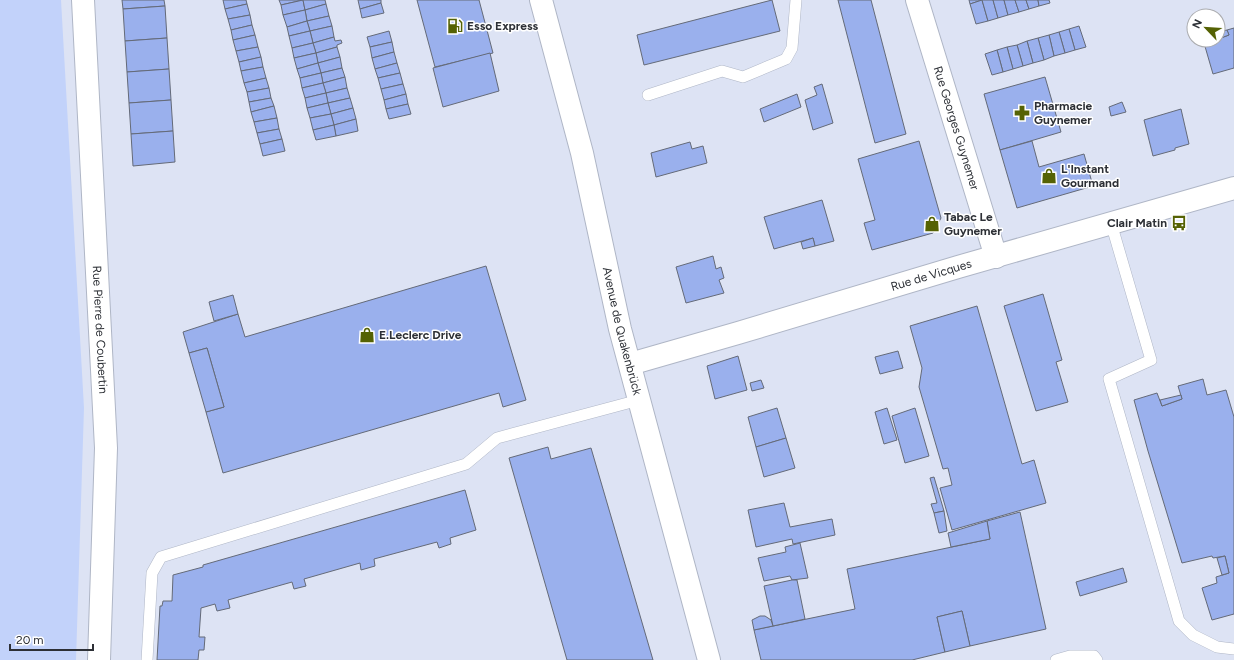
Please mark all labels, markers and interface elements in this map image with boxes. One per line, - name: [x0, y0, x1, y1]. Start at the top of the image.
- north arrow: [1186, 8, 1226, 48]
- fuel station icon: Esso Express: [446, 17, 464, 35]
- text: N: [1190, 17, 1205, 31]
- place label: Esso Express: [467, 19, 539, 33]
- street label: Rue Georges Guynemer: [931, 64, 982, 192]
- place label: Pharmacie Guynemer: [1034, 99, 1093, 127]
- pharmacy icon: Pharmacie Guynemer: [1013, 104, 1031, 122]
- place label: L'Instant Gourmand: [1061, 162, 1119, 190]
- shop icon: L'Instant Gourmand: [1040, 167, 1058, 185]
- place label: Tabac Le Guynemer: [944, 210, 1002, 238]
- bus stop icon: Clair Matin: [1170, 214, 1188, 232]
- shop icon: Tabac Le Guynemer: [923, 215, 941, 233]
- place label: Clair Matin: [1107, 216, 1167, 230]
- street label: Rue de Vicques: [889, 256, 974, 294]
- street label: Rue Pierre de Coubertin: [90, 265, 110, 394]
- street label: Avenue de Quakenbrück: [600, 266, 645, 397]
- shop icon: E.Leclerc Drive: [358, 326, 376, 344]
- place label: E.Leclerc Drive: [379, 328, 462, 342]
- scale bar: [10, 626, 93, 652]
- text: 20 m: [16, 633, 44, 647]

